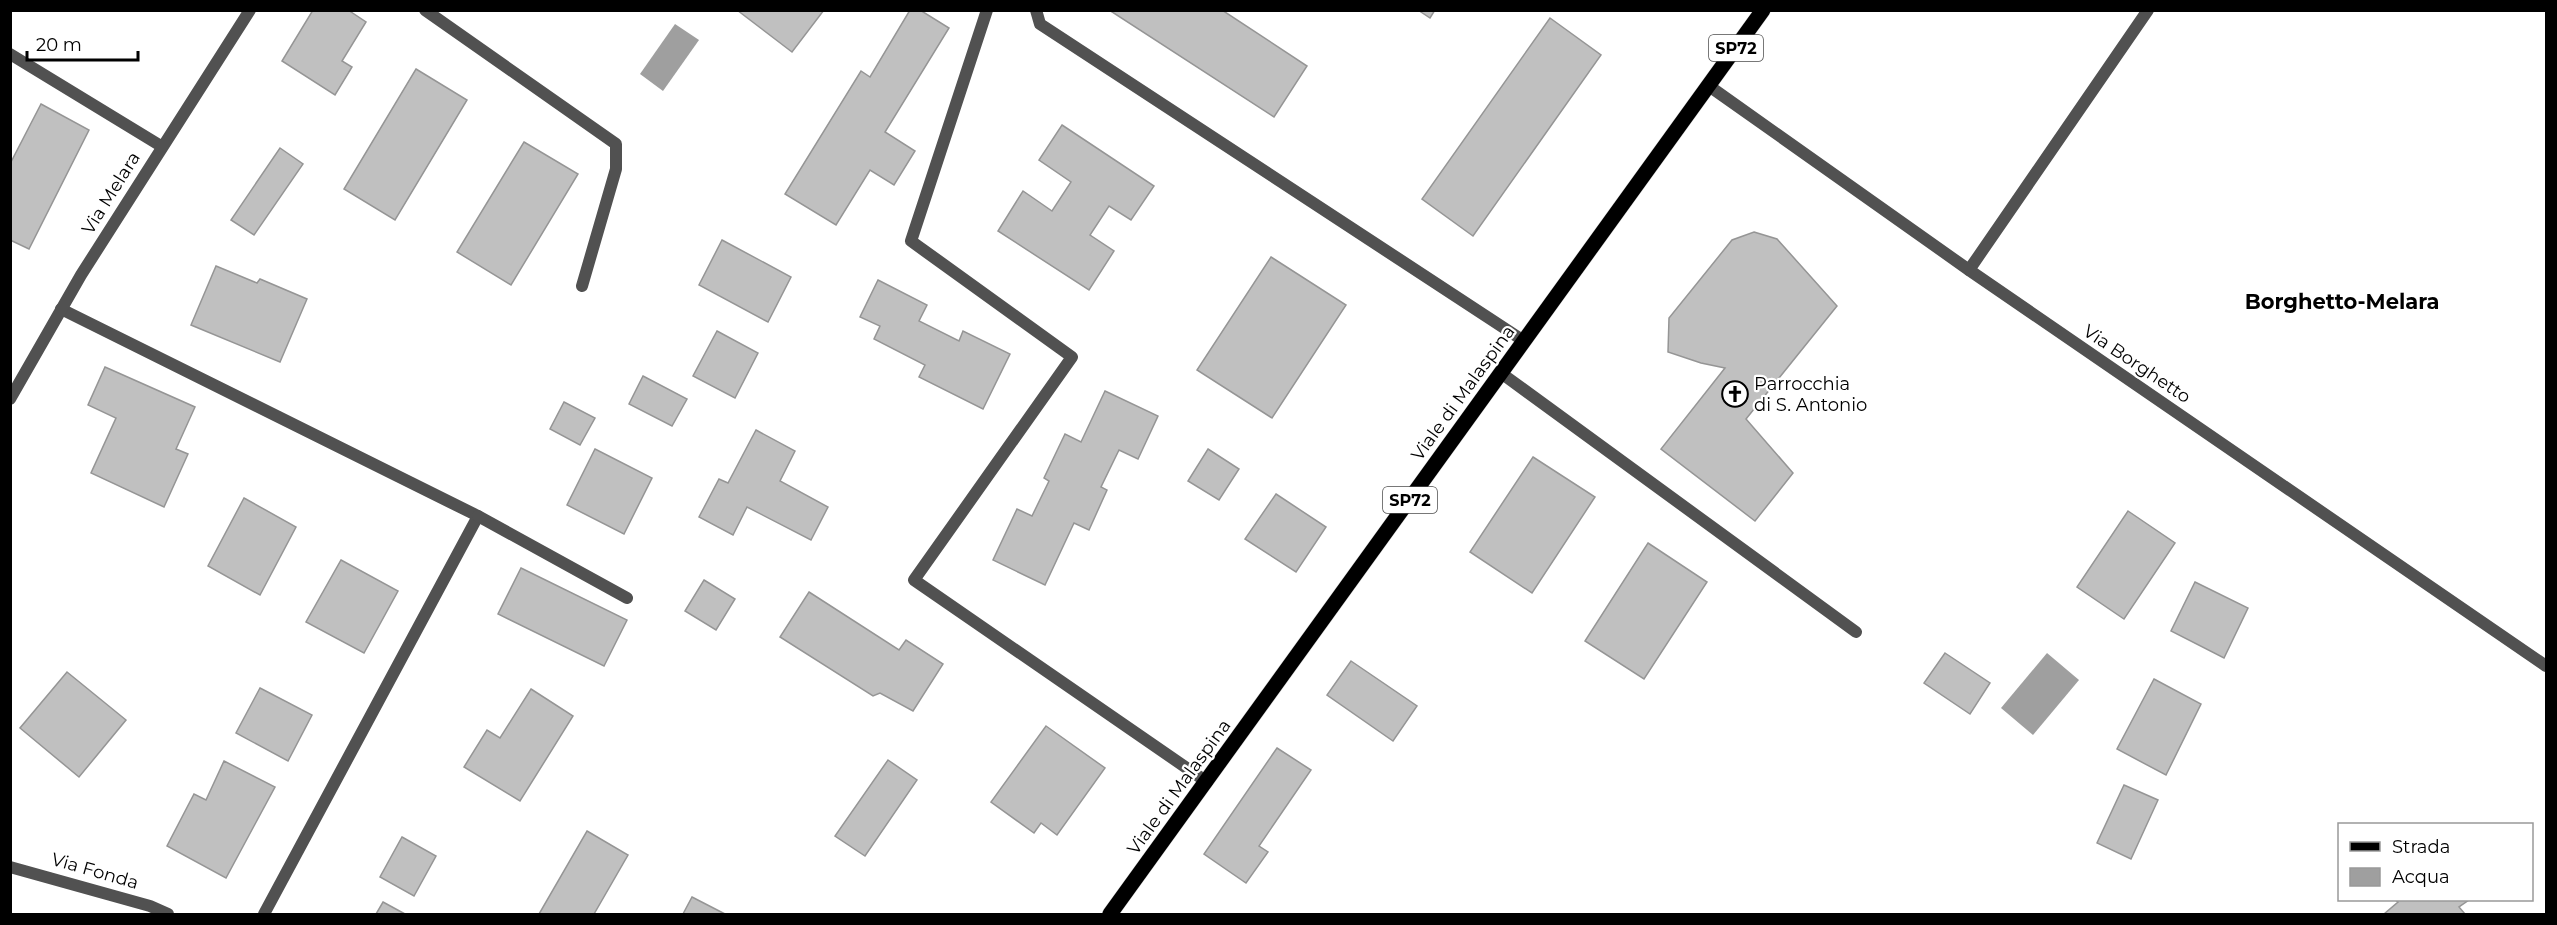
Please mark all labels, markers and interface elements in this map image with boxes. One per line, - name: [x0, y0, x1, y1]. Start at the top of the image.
- scale bar: [27, 24, 138, 62]
- text: 20 m: [36, 34, 82, 56]
- road number: SP72: [1709, 35, 1763, 61]
- street label: Via Melara: [77, 148, 145, 238]
- district label: Borghetto-Melara: [2245, 289, 2439, 314]
- street label: Via Borghetto: [2079, 320, 2195, 408]
- street label: Viale di Malaspina: [1407, 321, 1519, 465]
- place label: Parrocchia di S. Antonio: [1754, 373, 1867, 416]
- church icon: Parrocchia di S. Antonio: [1720, 379, 1750, 409]
- road number: SP72: [1383, 487, 1437, 513]
- street label: Viale di Malaspina: [1123, 715, 1235, 859]
- legend: [2338, 823, 2533, 901]
- text: Strada: [2392, 836, 2450, 858]
- street label: Via Fonda: [49, 848, 141, 894]
- text: Acqua: [2392, 866, 2450, 888]

